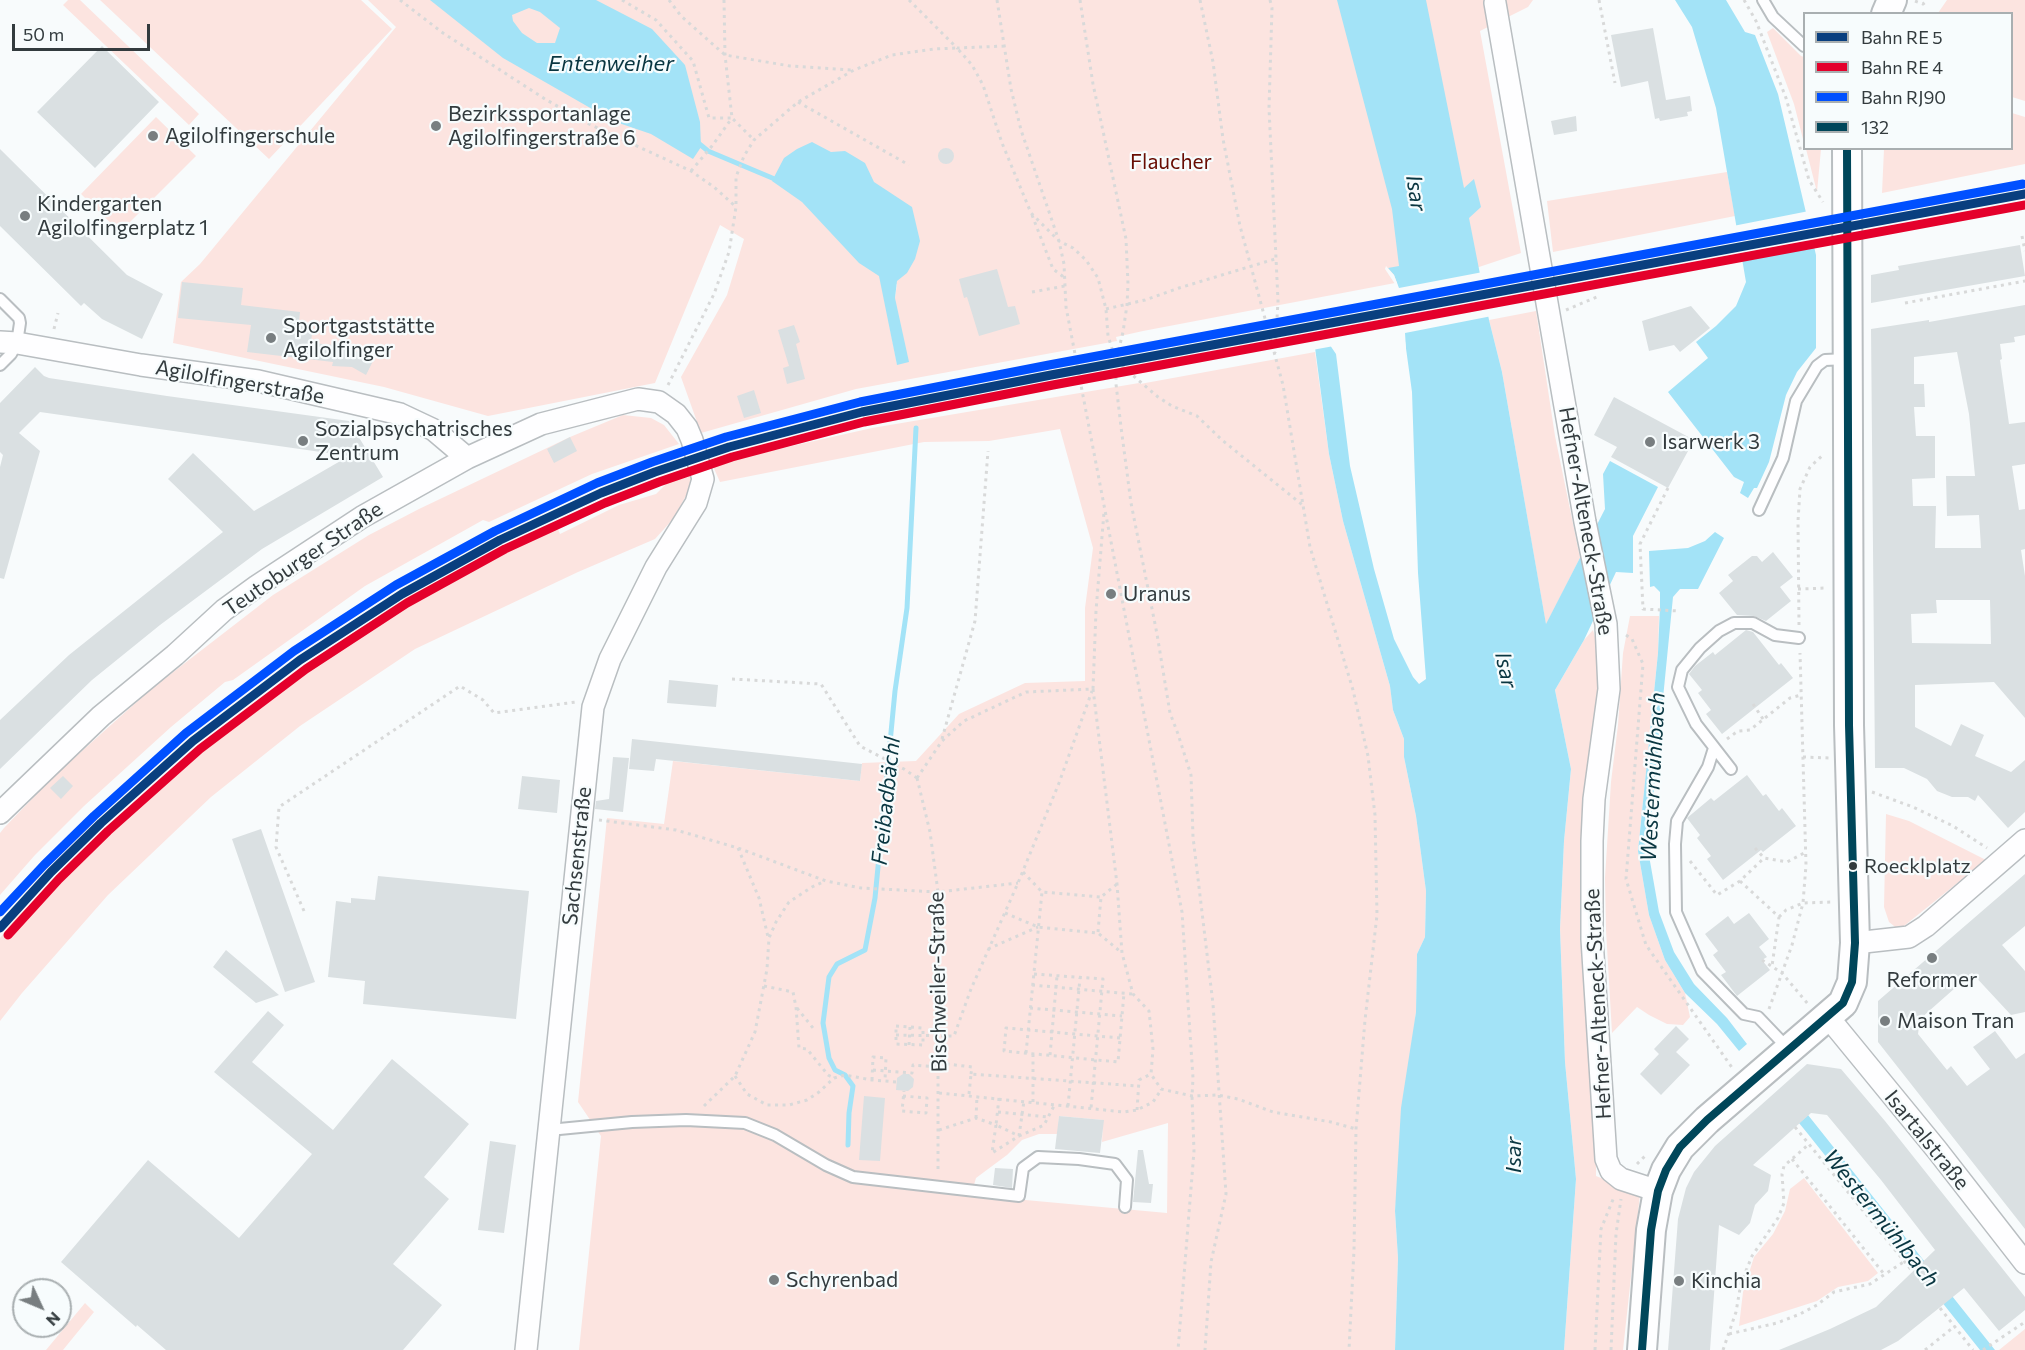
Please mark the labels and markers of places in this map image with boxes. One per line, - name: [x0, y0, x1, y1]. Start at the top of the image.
- place label: Bezirkssportanlage Agilolfingerstraße 6: [448, 101, 636, 151]
- marker: Bezirkssportanlage Agilolfingerstraße 6: [429, 119, 443, 133]
- place label: Agilolfingerschule: [165, 123, 335, 149]
- marker: Agilolfingerschule: [146, 129, 160, 143]
- place label: Kindergarten Agilolfingerplatz 1: [37, 191, 208, 241]
- marker: Kindergarten Agilolfingerplatz 1: [18, 209, 32, 223]
- place label: Sportgaststätte Agilolfinger: [283, 313, 435, 363]
- marker: Sportgaststätte Agilolfinger: [264, 331, 278, 345]
- place label: Sozialpsychatrisches Zentrum: [315, 416, 512, 466]
- place label: Isarwerk 3: [1662, 429, 1760, 455]
- marker: Sozialpsychatrisches Zentrum: [296, 434, 310, 448]
- marker: Isarwerk 3: [1643, 435, 1657, 449]
- place label: Uranus: [1123, 581, 1191, 607]
- marker: Uranus: [1104, 587, 1118, 601]
- place label: Roecklplatz: [1864, 854, 1971, 878]
- marker: Roecklplatz: [1847, 860, 1859, 872]
- marker: Reformer: [1925, 951, 1939, 965]
- place label: Reformer: [1887, 967, 1977, 993]
- place label: Maison Tran: [1897, 1008, 2014, 1034]
- marker: Maison Tran: [1878, 1014, 1892, 1028]
- place label: Schyrenbad: [786, 1267, 898, 1293]
- place label: Kinchia: [1691, 1268, 1761, 1294]
- marker: Schyrenbad: [767, 1273, 781, 1287]
- marker: Kinchia: [1672, 1274, 1686, 1288]

